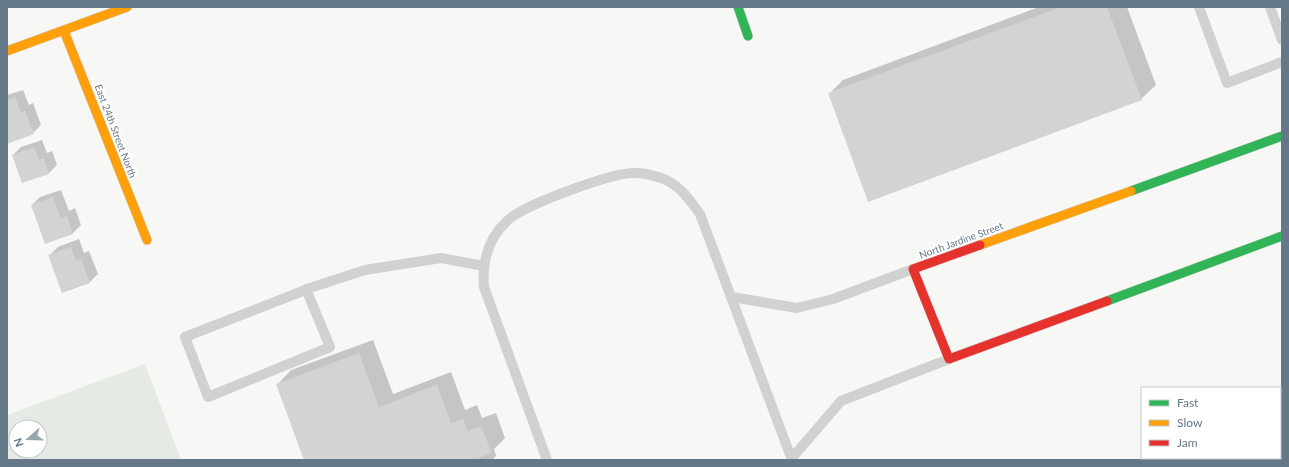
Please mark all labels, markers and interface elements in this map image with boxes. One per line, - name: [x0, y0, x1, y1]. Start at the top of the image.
- street label: East 24th Street North: [93, 82, 139, 180]
- street label: North Jardine Street: [917, 219, 1005, 261]
- legend: [1141, 387, 1281, 459]
- text: Fast: [1177, 395, 1199, 410]
- text: Slow: [1177, 415, 1203, 430]
- north arrow: [8, 419, 48, 459]
- text: Jam: [1177, 435, 1198, 450]
- text: N: [11, 436, 26, 449]

